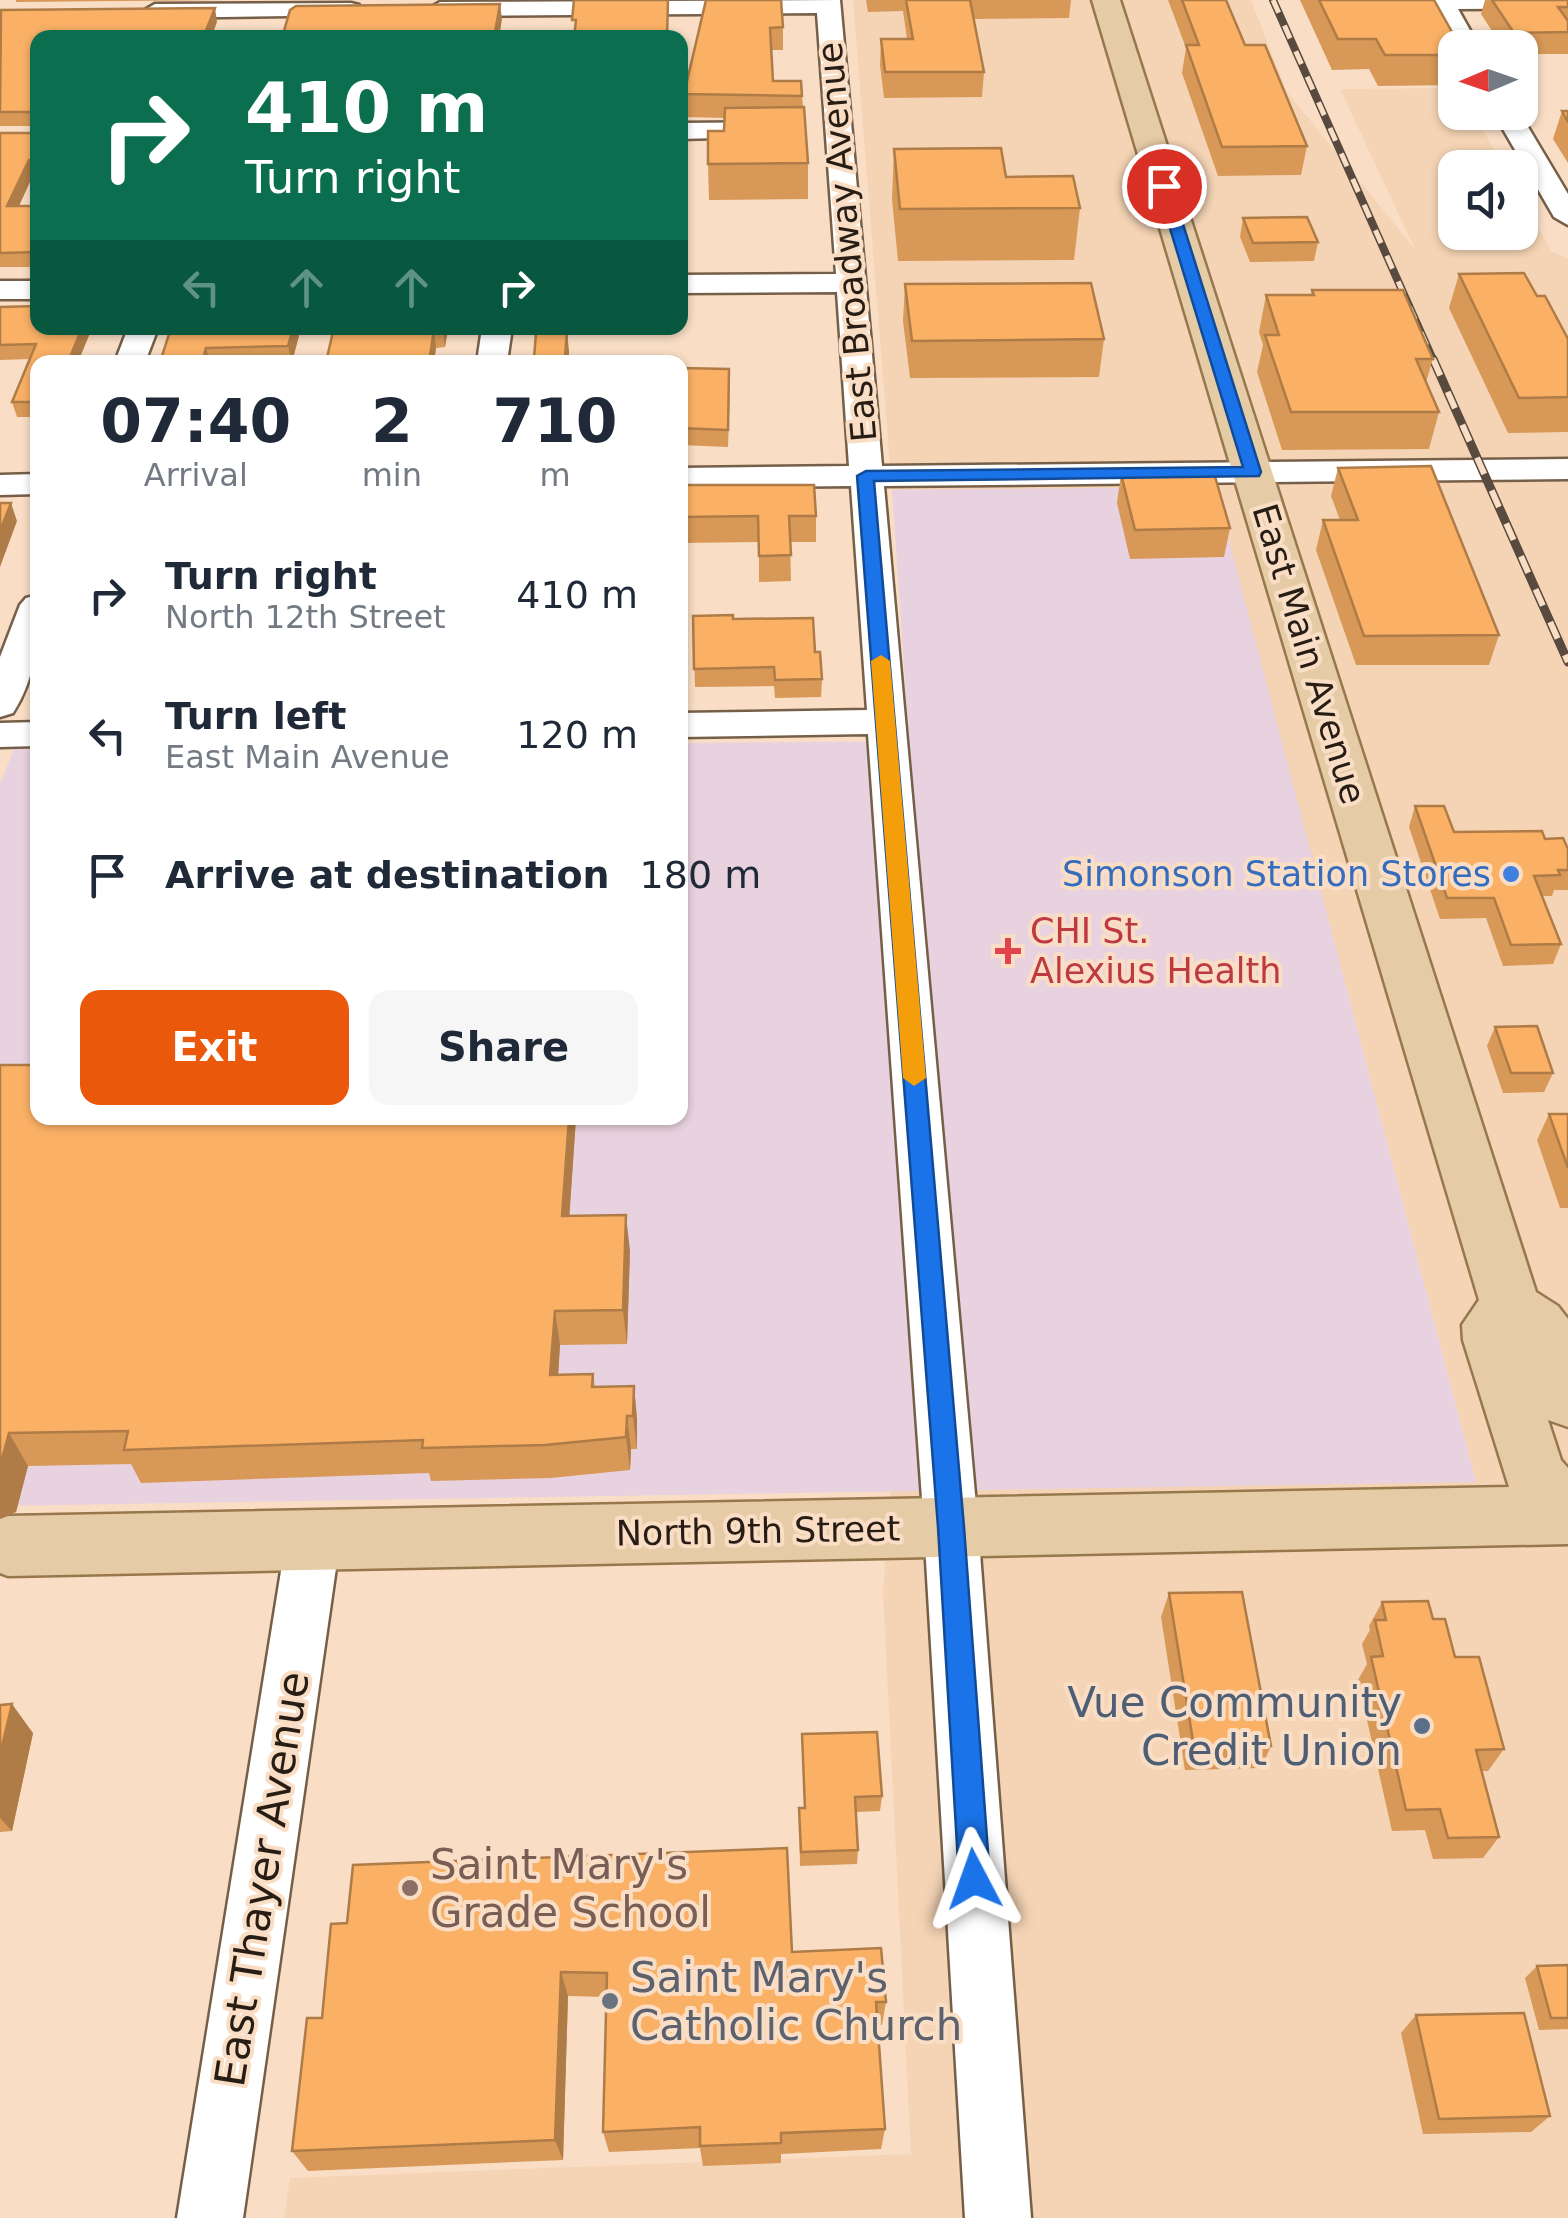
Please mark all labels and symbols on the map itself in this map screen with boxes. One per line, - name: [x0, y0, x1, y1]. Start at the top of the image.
- north arrow: [1438, 30, 1538, 130]
- street label: East Broadway Avenue: [810, 40, 884, 444]
- pin: [1122, 144, 1207, 229]
- street label: East Main Avenue: [1244, 499, 1374, 809]
- place label: Simonson Station Stores: [1062, 854, 1491, 894]
- marker: Simonson Station Stores: [1500, 863, 1522, 885]
- place label: CHI St. Alexius Health: [1030, 911, 1282, 991]
- marker: CHI St. Alexius Health: [995, 938, 1021, 964]
- street label: North 9th Street: [615, 1509, 901, 1553]
- street label: East Thayer Avenue: [205, 1668, 319, 2090]
- place label: Vue Community Credit Union: [1067, 1678, 1402, 1775]
- marker: Vue Community Credit Union: [1411, 1715, 1433, 1737]
- position arrow: [922, 1827, 1026, 1931]
- place label: Saint Mary's Grade School: [430, 1840, 711, 1937]
- marker: Saint Mary's Grade School: [399, 1877, 421, 1899]
- place label: Saint Mary's Catholic Church: [630, 1953, 962, 2050]
- marker: Saint Mary's Catholic Church: [599, 1990, 621, 2012]

